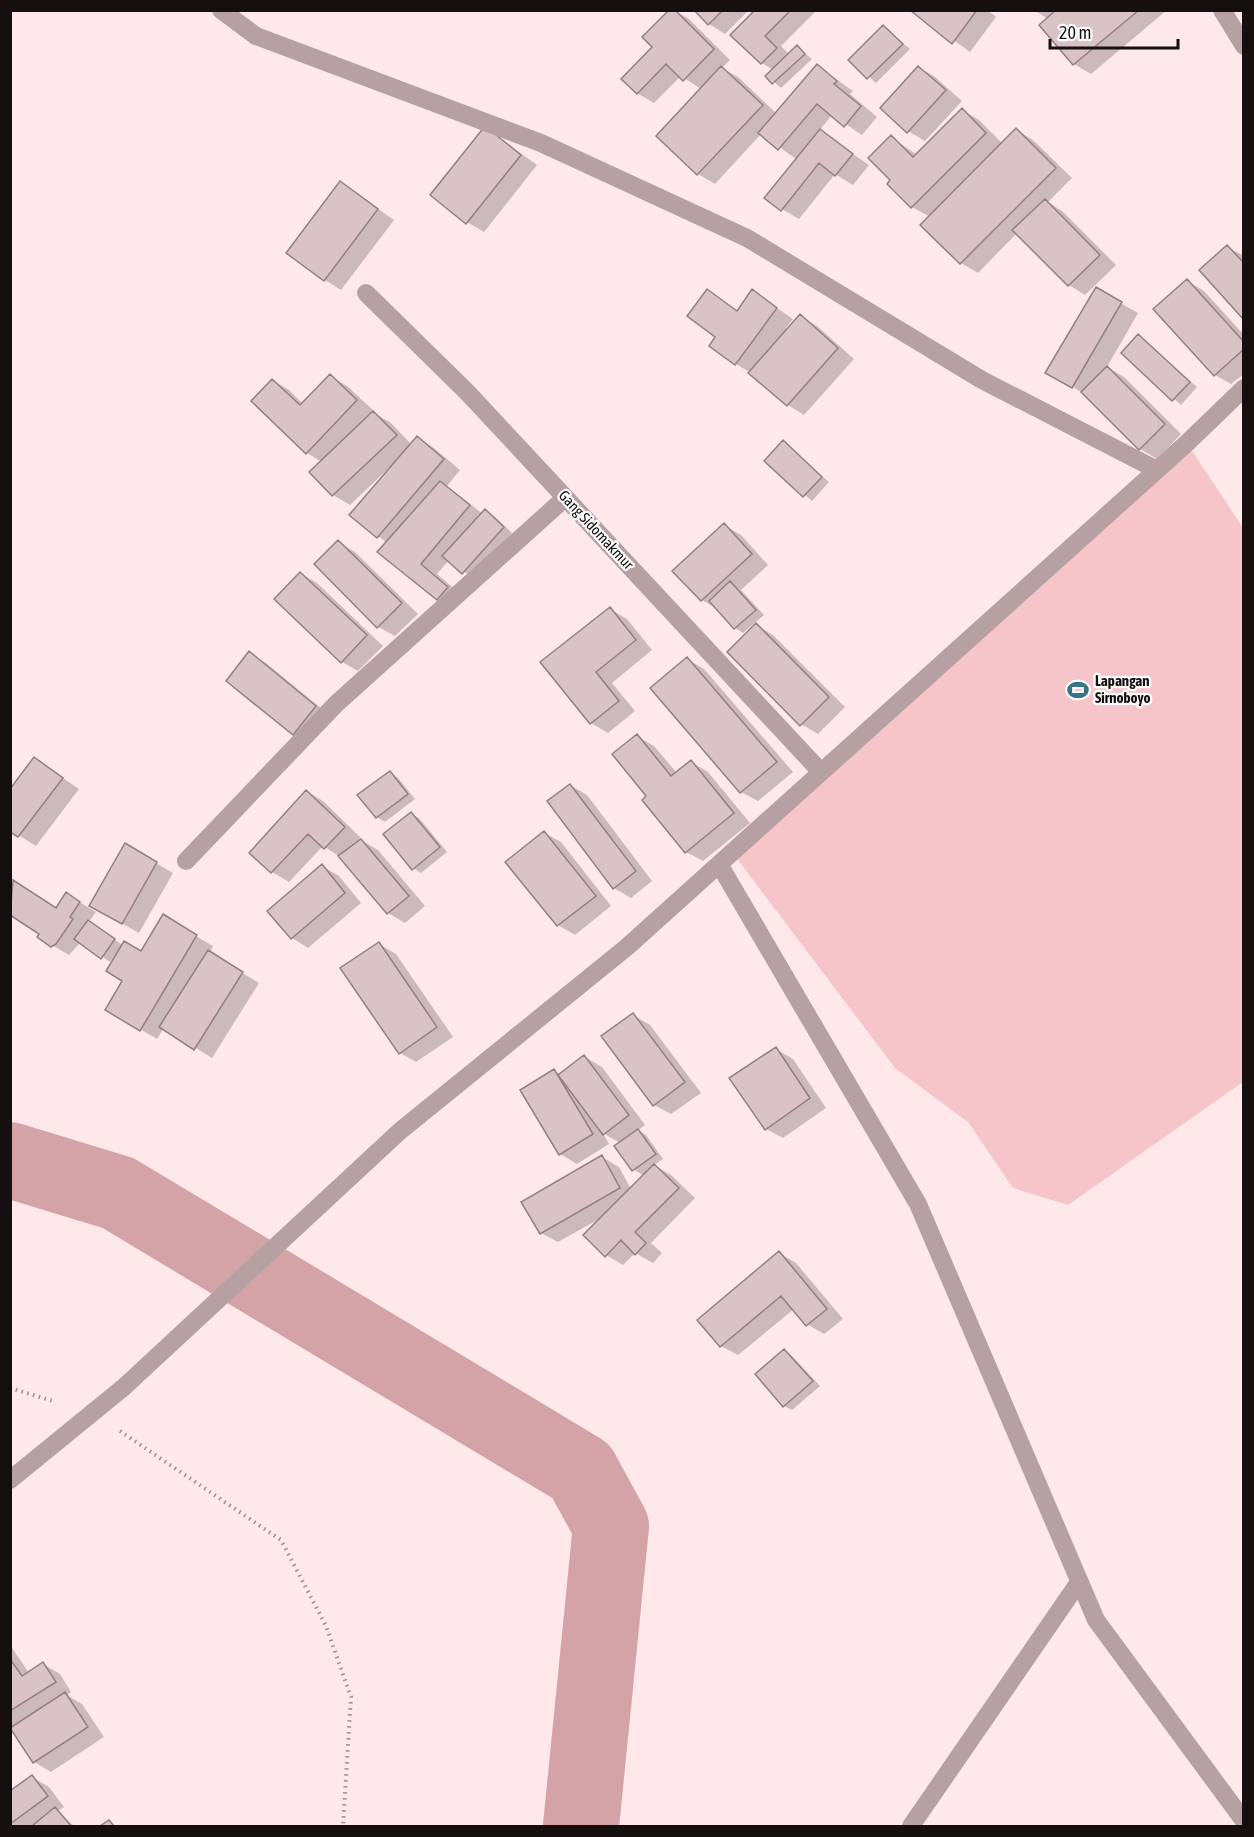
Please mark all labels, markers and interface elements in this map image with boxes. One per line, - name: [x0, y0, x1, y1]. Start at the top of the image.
- scale bar: [1050, 12, 1178, 50]
- text: 20 m: [1059, 22, 1091, 43]
- street label: Gang Sidomakmur: [556, 487, 638, 573]
- place label: Lapangan Sirnoboyo: [1095, 672, 1151, 706]
- sports icon: Lapangan Sirnoboyo: [1066, 678, 1090, 702]

